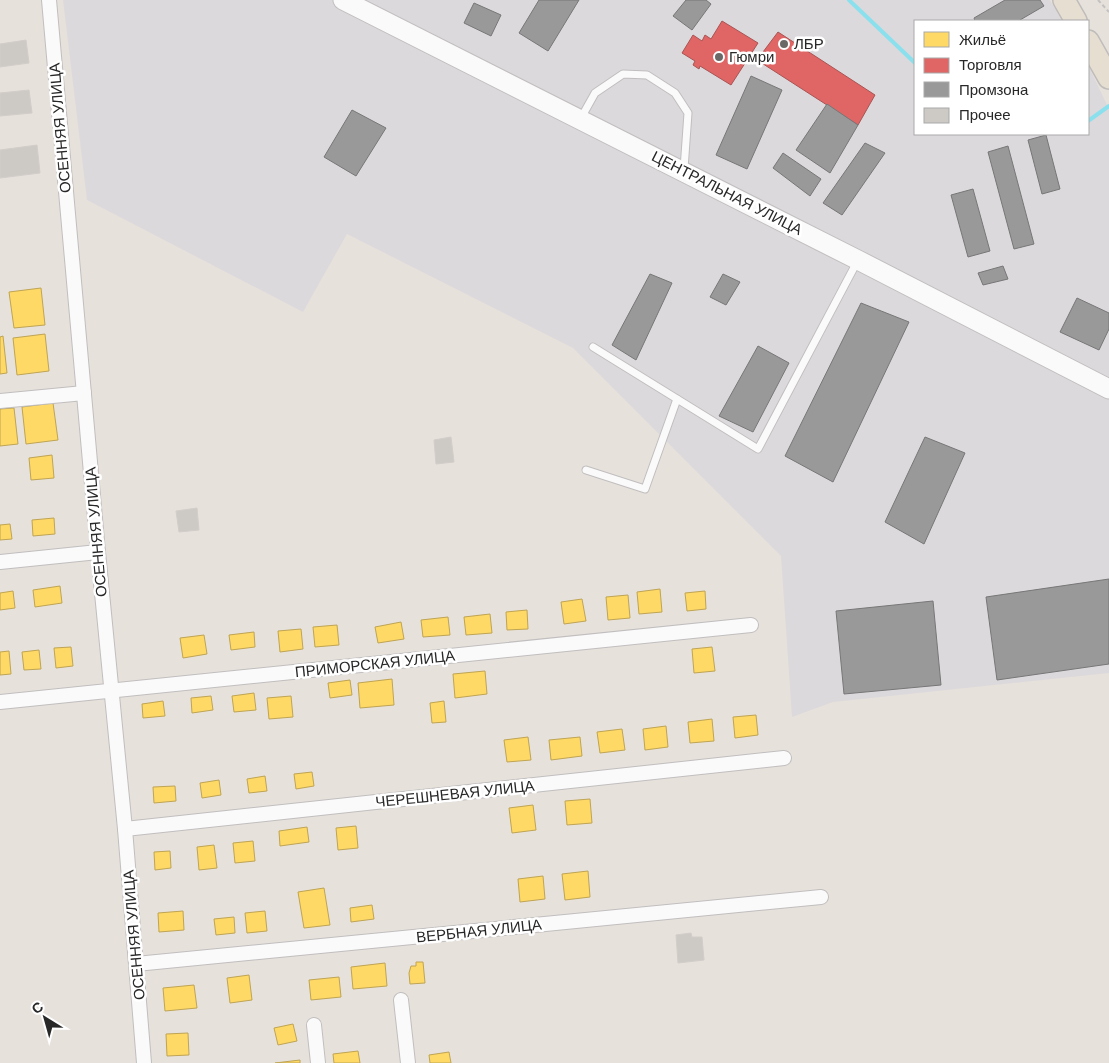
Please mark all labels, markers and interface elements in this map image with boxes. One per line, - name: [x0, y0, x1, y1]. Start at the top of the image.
- legend: [914, 20, 1089, 135]
- text: Жильё: [959, 30, 1006, 50]
- place label: ЛБР: [794, 34, 824, 54]
- marker: ЛБР: [778, 38, 790, 50]
- place label: Гюмри: [729, 47, 774, 67]
- marker: Гюмри: [713, 51, 725, 63]
- text: Торговля: [959, 55, 1022, 75]
- street label: ОСЕННЯЯ УЛИЦА: [44, 62, 76, 194]
- text: Промзона: [959, 80, 1029, 100]
- text: Прочее: [959, 105, 1011, 125]
- street label: ЦЕНТРАЛЬНАЯ УЛИЦА: [648, 146, 806, 240]
- street label: ОСЕННЯЯ УЛИЦА: [80, 466, 112, 598]
- street label: ПРИМОРСКАЯ УЛИЦА: [294, 646, 456, 682]
- street label: ЧЕРЕШНЕВАЯ УЛИЦА: [375, 776, 535, 812]
- street label: ОСЕННЯЯ УЛИЦА: [118, 869, 150, 1001]
- street label: ВЕРБНАЯ УЛИЦА: [415, 914, 543, 948]
- north arrow: [20, 993, 70, 1043]
- text: С: [28, 997, 47, 1018]

